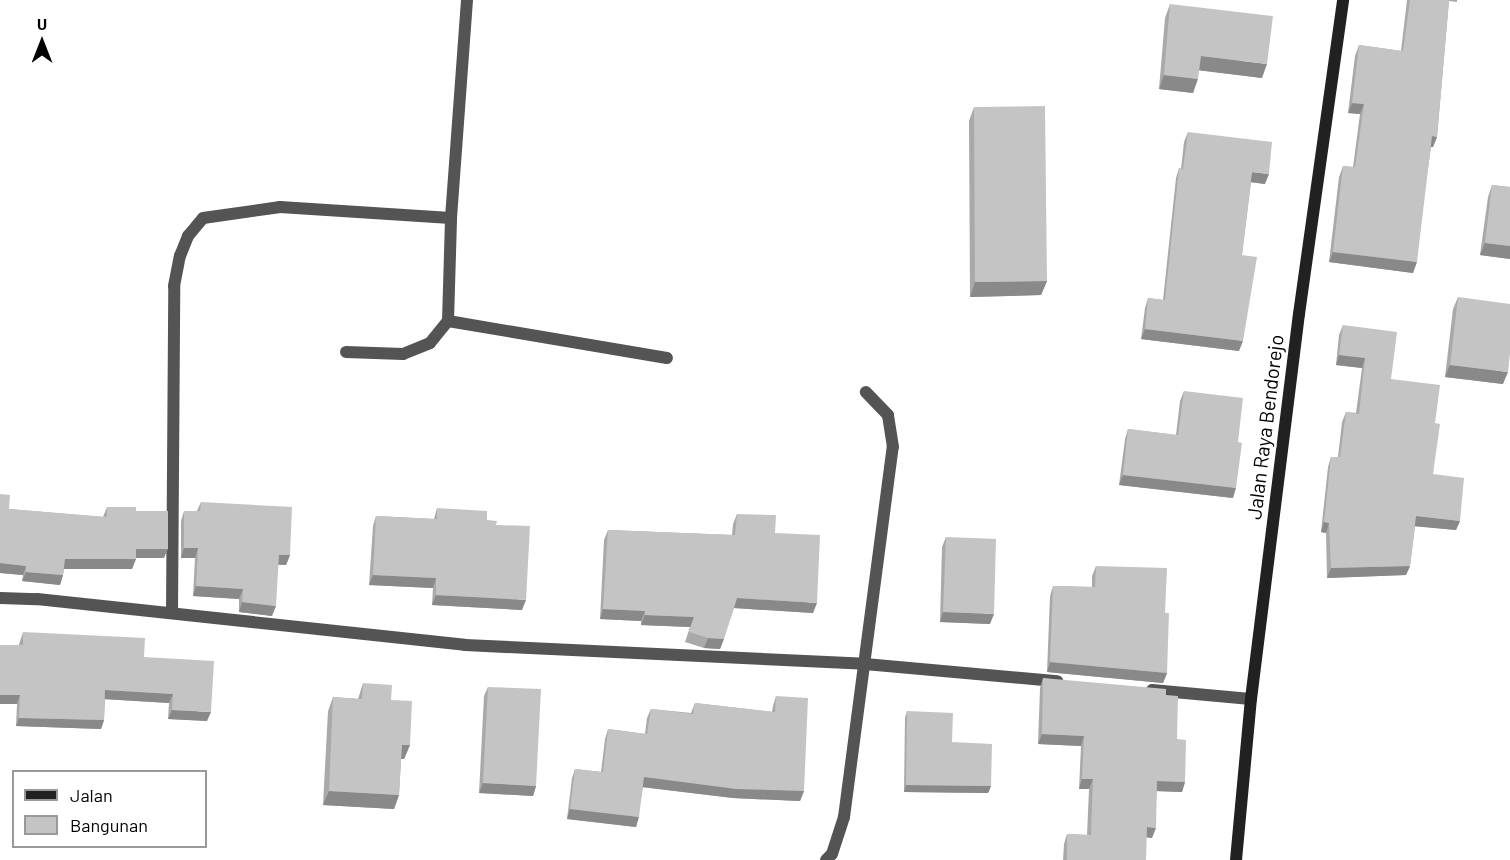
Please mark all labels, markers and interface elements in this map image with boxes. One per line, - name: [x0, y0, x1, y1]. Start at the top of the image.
- north arrow: [12, 12, 72, 72]
- text: U: [37, 14, 47, 33]
- street label: Jalan Raya Bendorejo: [1242, 333, 1288, 521]
- legend: [12, 770, 207, 848]
- text: Jalan: [70, 784, 113, 806]
- text: Bangunan: [70, 814, 148, 836]

